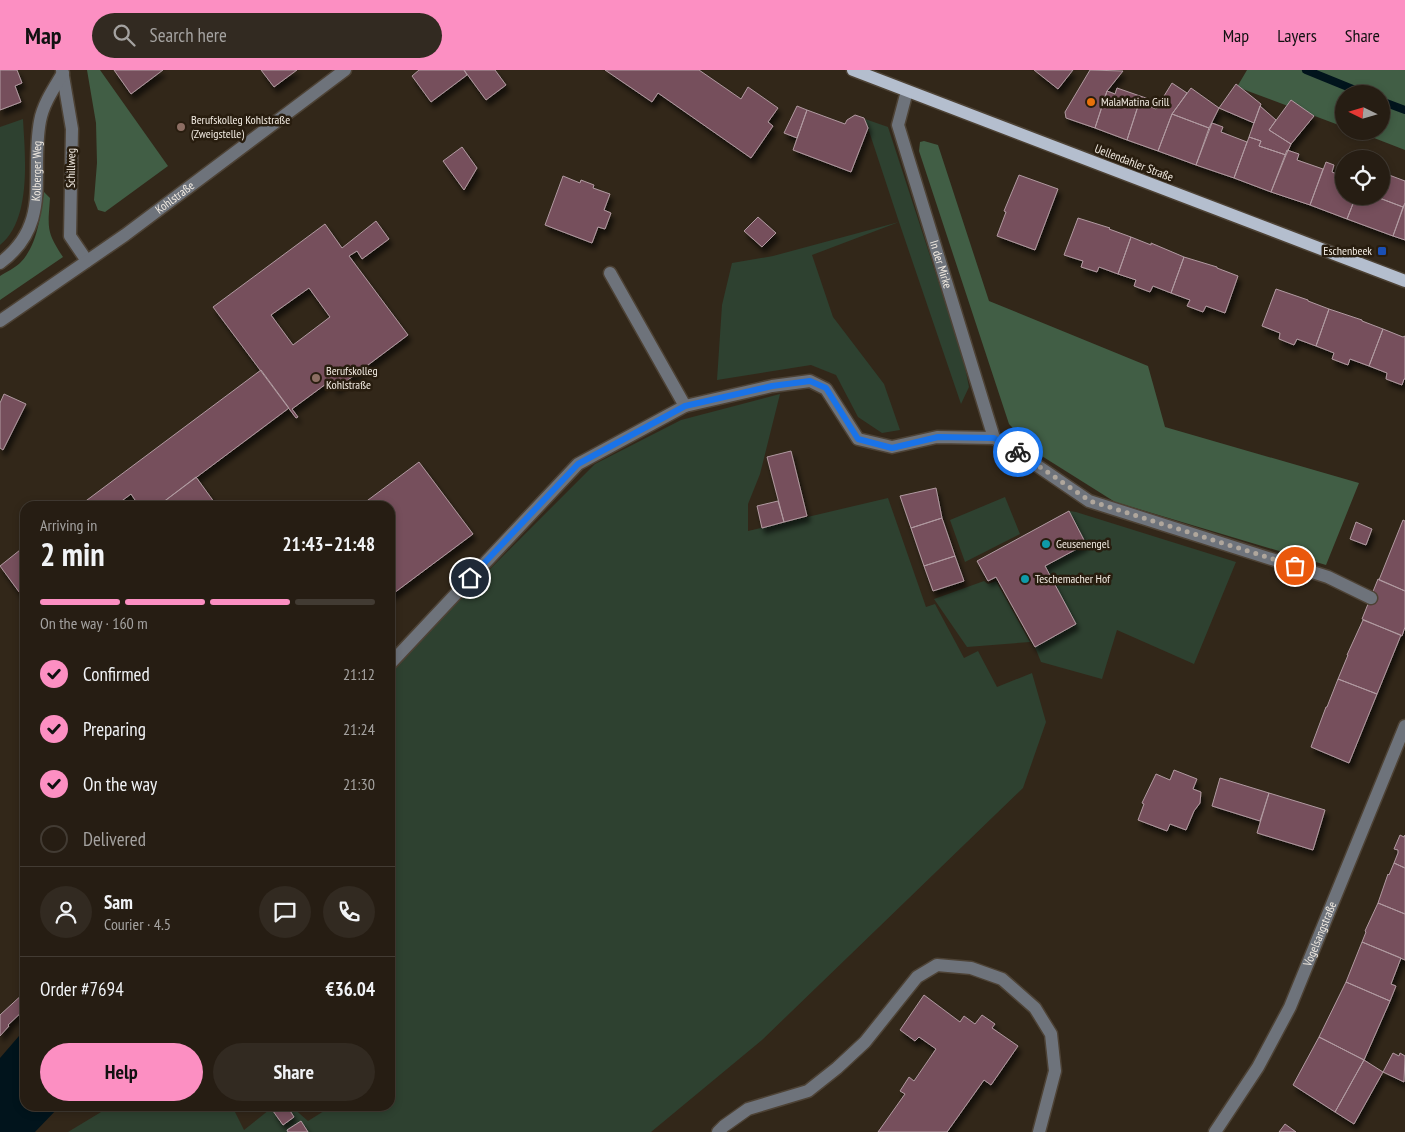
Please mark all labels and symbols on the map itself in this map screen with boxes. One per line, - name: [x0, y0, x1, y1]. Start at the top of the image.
- north arrow: [1335, 85, 1390, 140]
- place label: MalaMatina Grill: [1101, 94, 1170, 109]
- marker: MalaMatina Grill: [1085, 96, 1097, 108]
- place label: Berufskolleg Kohlstraße (Zweigstelle): [191, 112, 290, 141]
- marker: Berufskolleg Kohlstraße (Zweigstelle): [175, 121, 187, 133]
- street label: Kolberger Weg: [28, 140, 45, 202]
- street label: Uellendahler Straße: [1093, 141, 1176, 184]
- street label: Schillweg: [63, 148, 78, 188]
- street label: Kohlstraße: [152, 178, 197, 217]
- street label: In der Mirke: [927, 238, 956, 290]
- place label: Eschenbeek: [1323, 243, 1372, 258]
- marker: Eschenbeek: [1376, 245, 1388, 257]
- place label: Berufskolleg Kohlstraße: [326, 363, 378, 392]
- marker: Berufskolleg Kohlstraße: [310, 372, 322, 384]
- courier: [993, 427, 1043, 477]
- place label: Geusenengel: [1056, 536, 1110, 551]
- marker: Geusenengel: [1040, 538, 1052, 550]
- pin: [1274, 545, 1316, 587]
- pin: [449, 557, 491, 599]
- place label: Teschemacher Hof: [1035, 571, 1111, 586]
- marker: Teschemacher Hof: [1019, 573, 1031, 585]
- street label: Vogelsangstraße: [1299, 899, 1339, 969]

